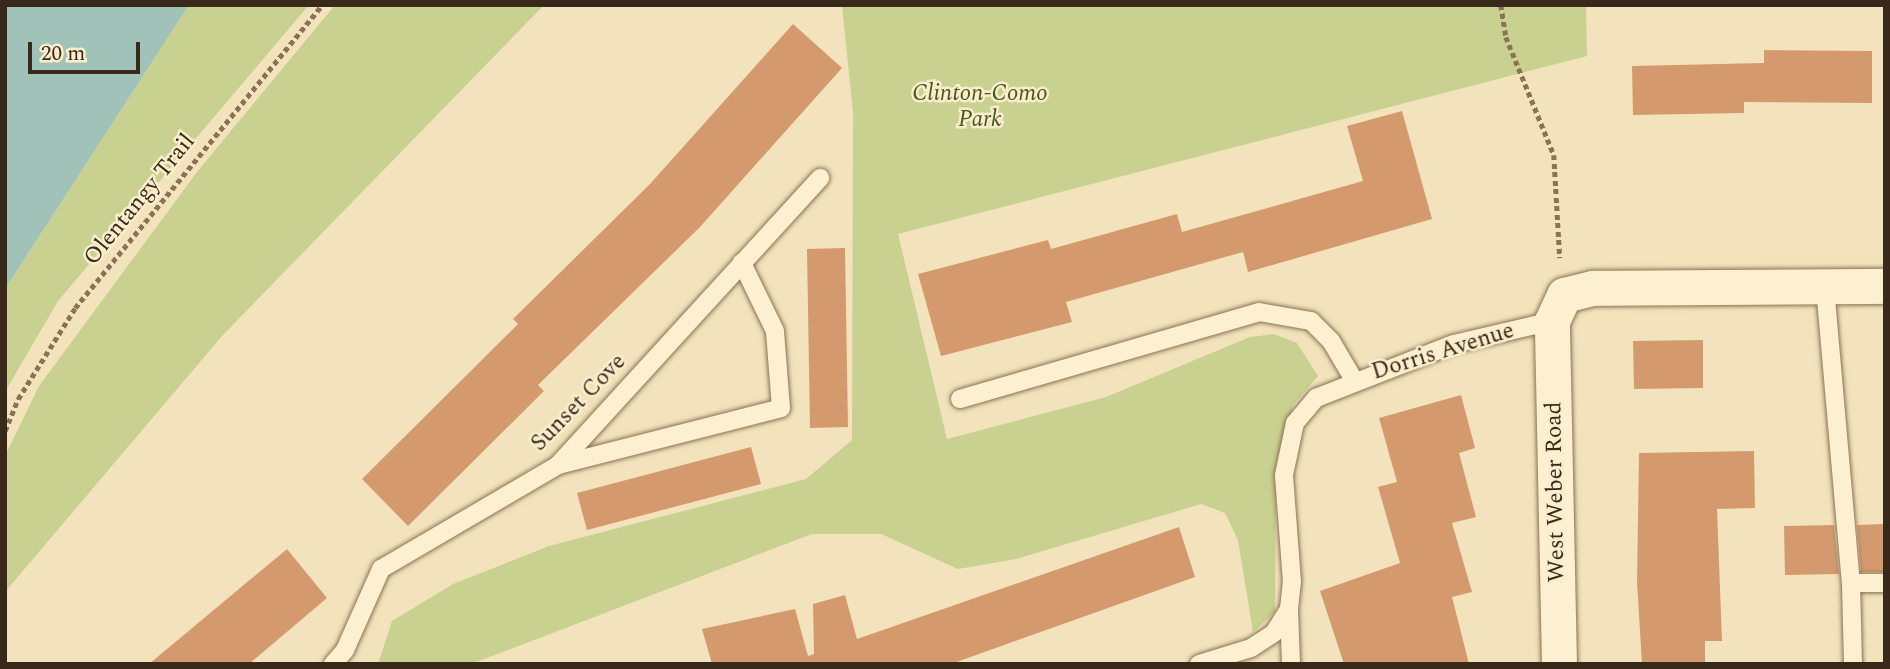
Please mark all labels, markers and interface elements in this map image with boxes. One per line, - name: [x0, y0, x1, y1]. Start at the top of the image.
- scale bar: [32, 28, 144, 72]
- text: 20 m: [41, 38, 85, 70]
- park label: Clinton-Como Park: [912, 80, 1048, 134]
- street label: Olentangy Trail: [79, 129, 201, 271]
- street label: Dorris Avenue: [1369, 317, 1517, 387]
- street label: Sunset Cove: [526, 349, 632, 457]
- street label: West Weber Road: [1541, 401, 1571, 583]

